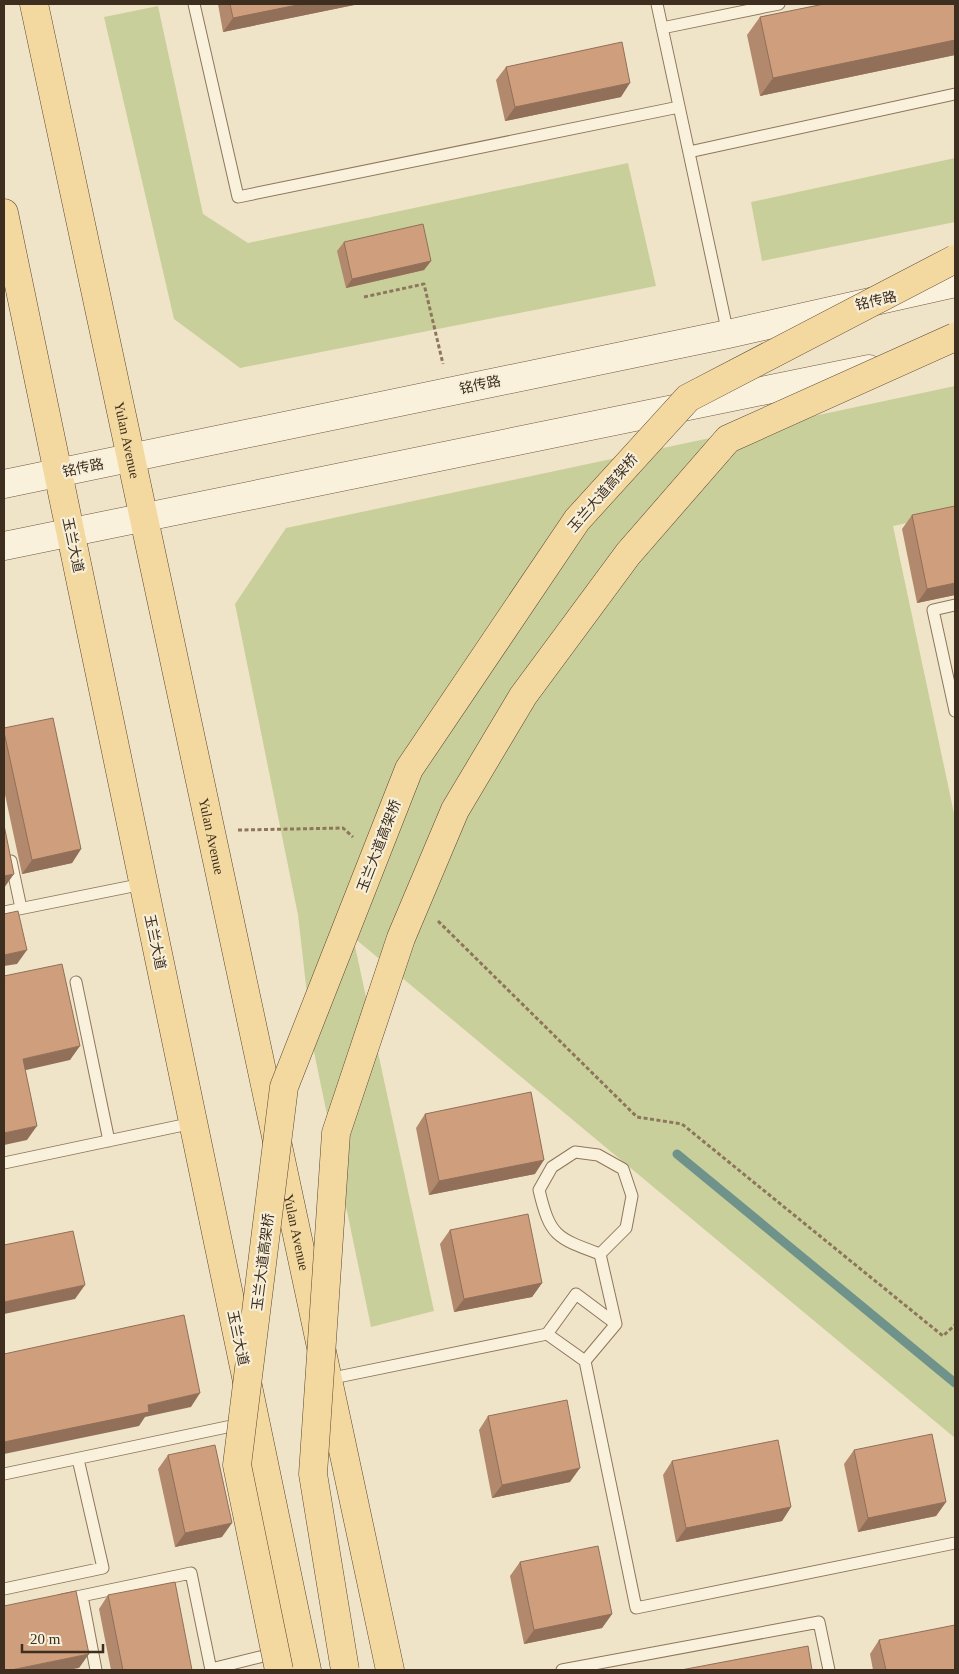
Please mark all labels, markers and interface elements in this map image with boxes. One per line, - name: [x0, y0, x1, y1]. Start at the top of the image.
- street label: 铭传路: [854, 289, 898, 313]
- street label: 铭传路: [458, 373, 502, 397]
- street label: Yulan Avenue: [112, 400, 143, 480]
- street label: 玉兰大道高架桥: [565, 451, 641, 535]
- street label: 铭传路: [61, 456, 105, 480]
- street label: 玉兰大道: [60, 516, 86, 574]
- street label: Yulan Avenue: [196, 797, 227, 876]
- street label: 玉兰大道高架桥: [354, 798, 404, 894]
- street label: 玉兰大道: [142, 913, 168, 971]
- street label: Yulan Avenue: [281, 1193, 312, 1272]
- street label: 玉兰大道高架桥: [250, 1212, 276, 1312]
- street label: 玉兰大道: [225, 1309, 251, 1367]
- scale bar: [22, 1622, 104, 1654]
- text: 20 m: [30, 1631, 61, 1647]

